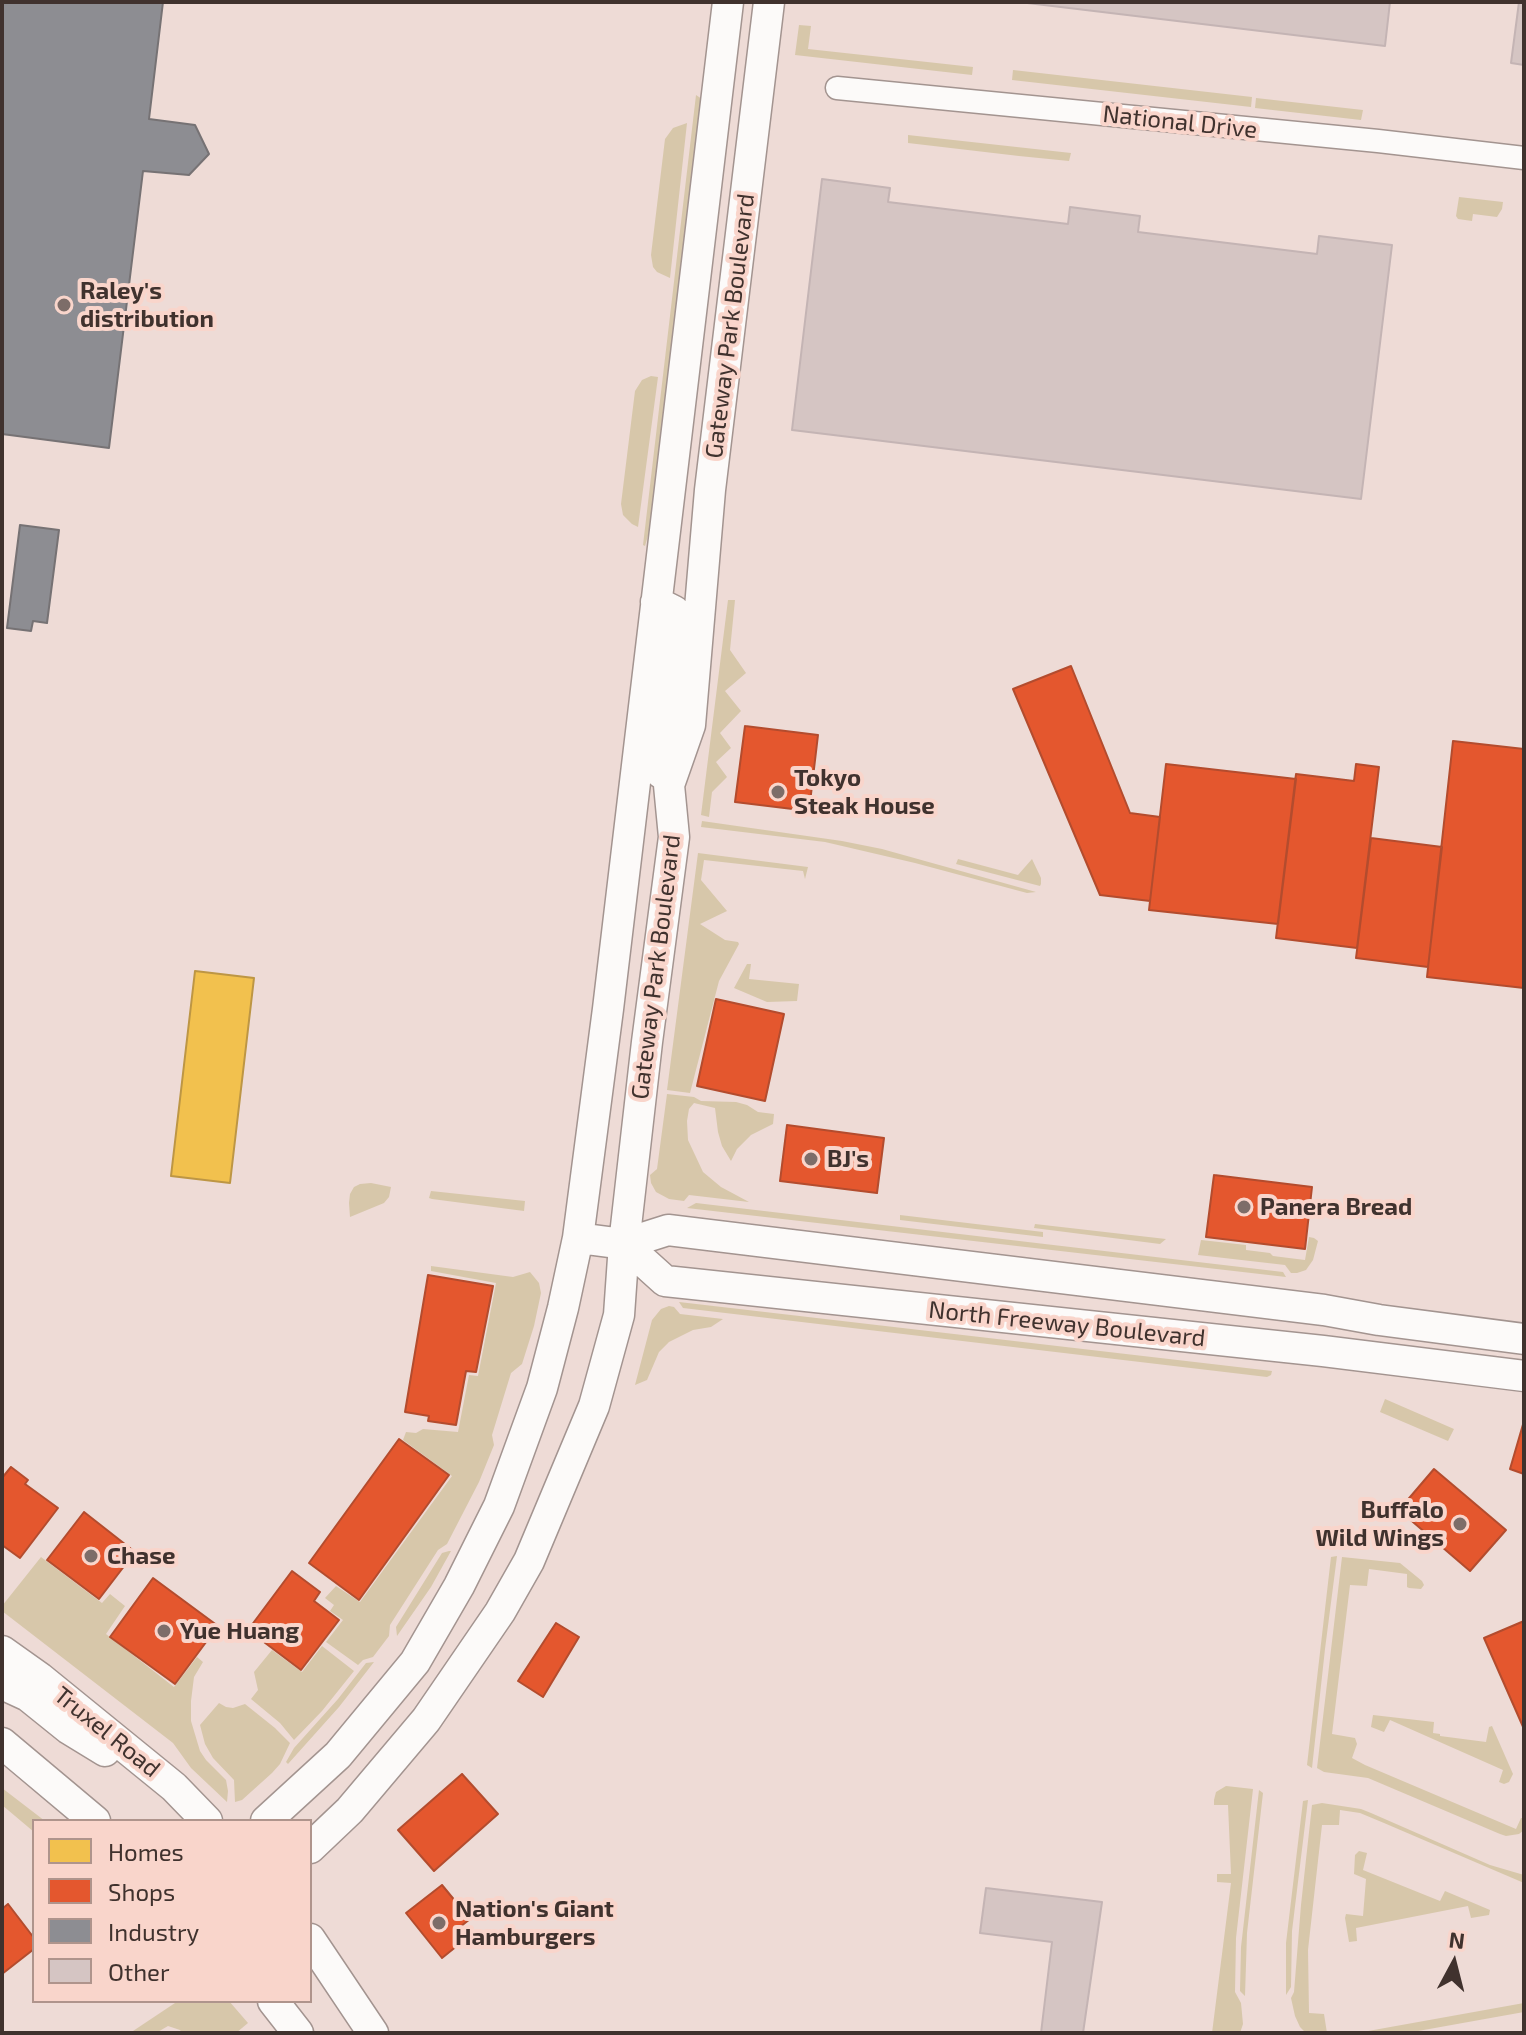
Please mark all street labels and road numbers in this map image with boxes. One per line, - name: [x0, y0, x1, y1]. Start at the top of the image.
- street label: National Drive: [1101, 100, 1259, 144]
- street label: Gateway Park Boulevard: [699, 192, 761, 460]
- street label: Gateway Park Boulevard: [625, 833, 687, 1101]
- street label: North Freeway Boulevard: [927, 1295, 1207, 1353]
- street label: Truxel Road: [48, 1681, 166, 1783]

